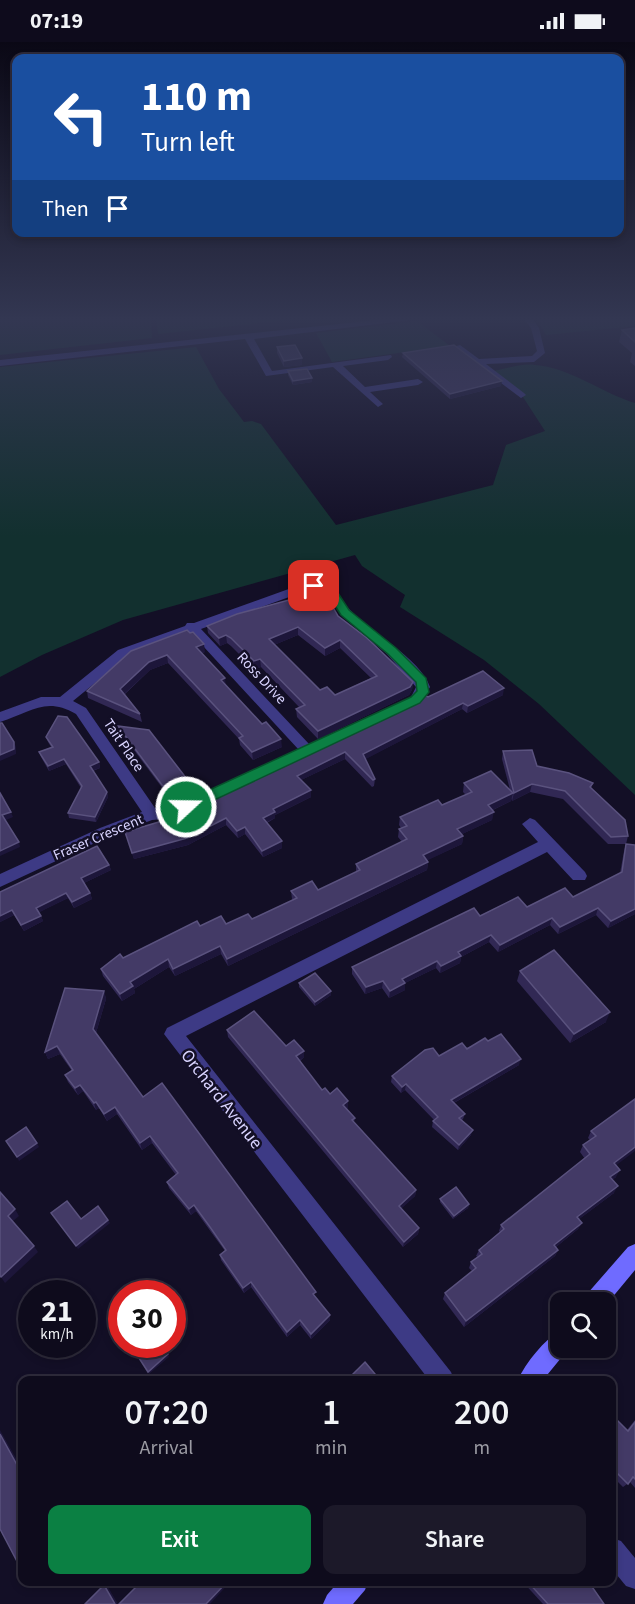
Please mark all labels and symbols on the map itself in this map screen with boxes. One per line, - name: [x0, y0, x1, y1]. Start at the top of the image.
- pin: [288, 560, 339, 611]
- street label: Ross Drive: [232, 648, 291, 709]
- street label: Tait Place: [98, 714, 149, 776]
- position arrow: [154, 775, 218, 839]
- street label: Fraser Crescent: [50, 809, 147, 866]
- street label: Orchard Avenue: [175, 1044, 269, 1154]
- speed limit sign: 30: [108, 1280, 186, 1358]

